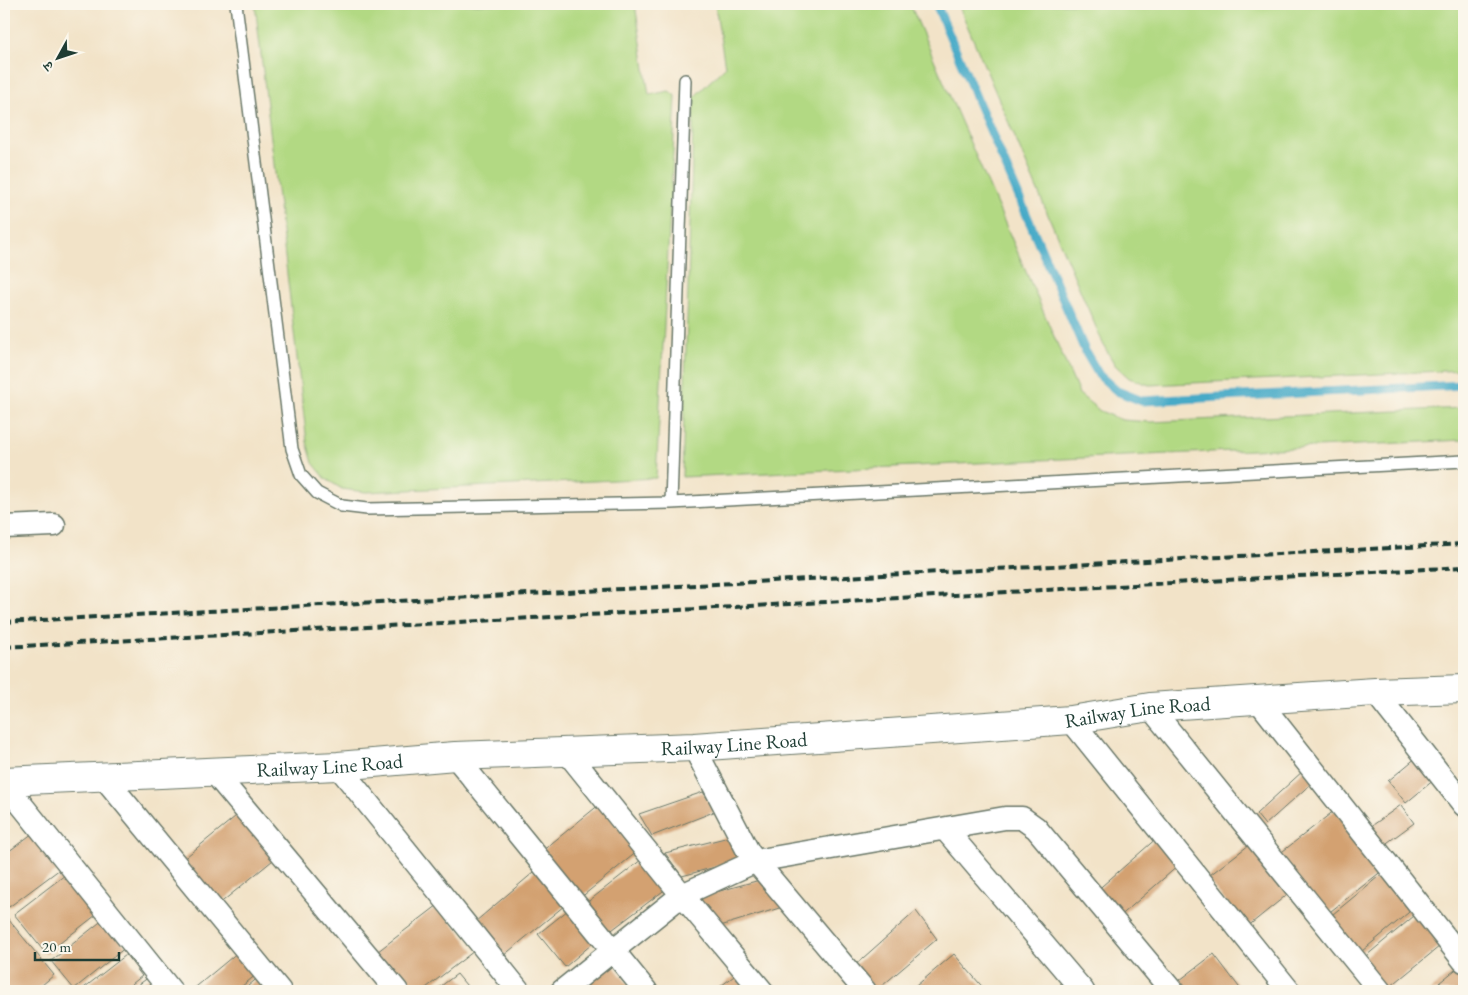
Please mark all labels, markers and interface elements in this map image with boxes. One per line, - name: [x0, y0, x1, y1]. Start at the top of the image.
- north arrow: [32, 32, 82, 82]
- text: उ: [38, 57, 58, 76]
- street label: Railway Line Road: [1063, 690, 1212, 734]
- street label: Railway Line Road: [660, 726, 809, 761]
- street label: Railway Line Road: [256, 747, 405, 783]
- scale bar: [35, 930, 119, 962]
- text: 20 m: [42, 937, 71, 956]

